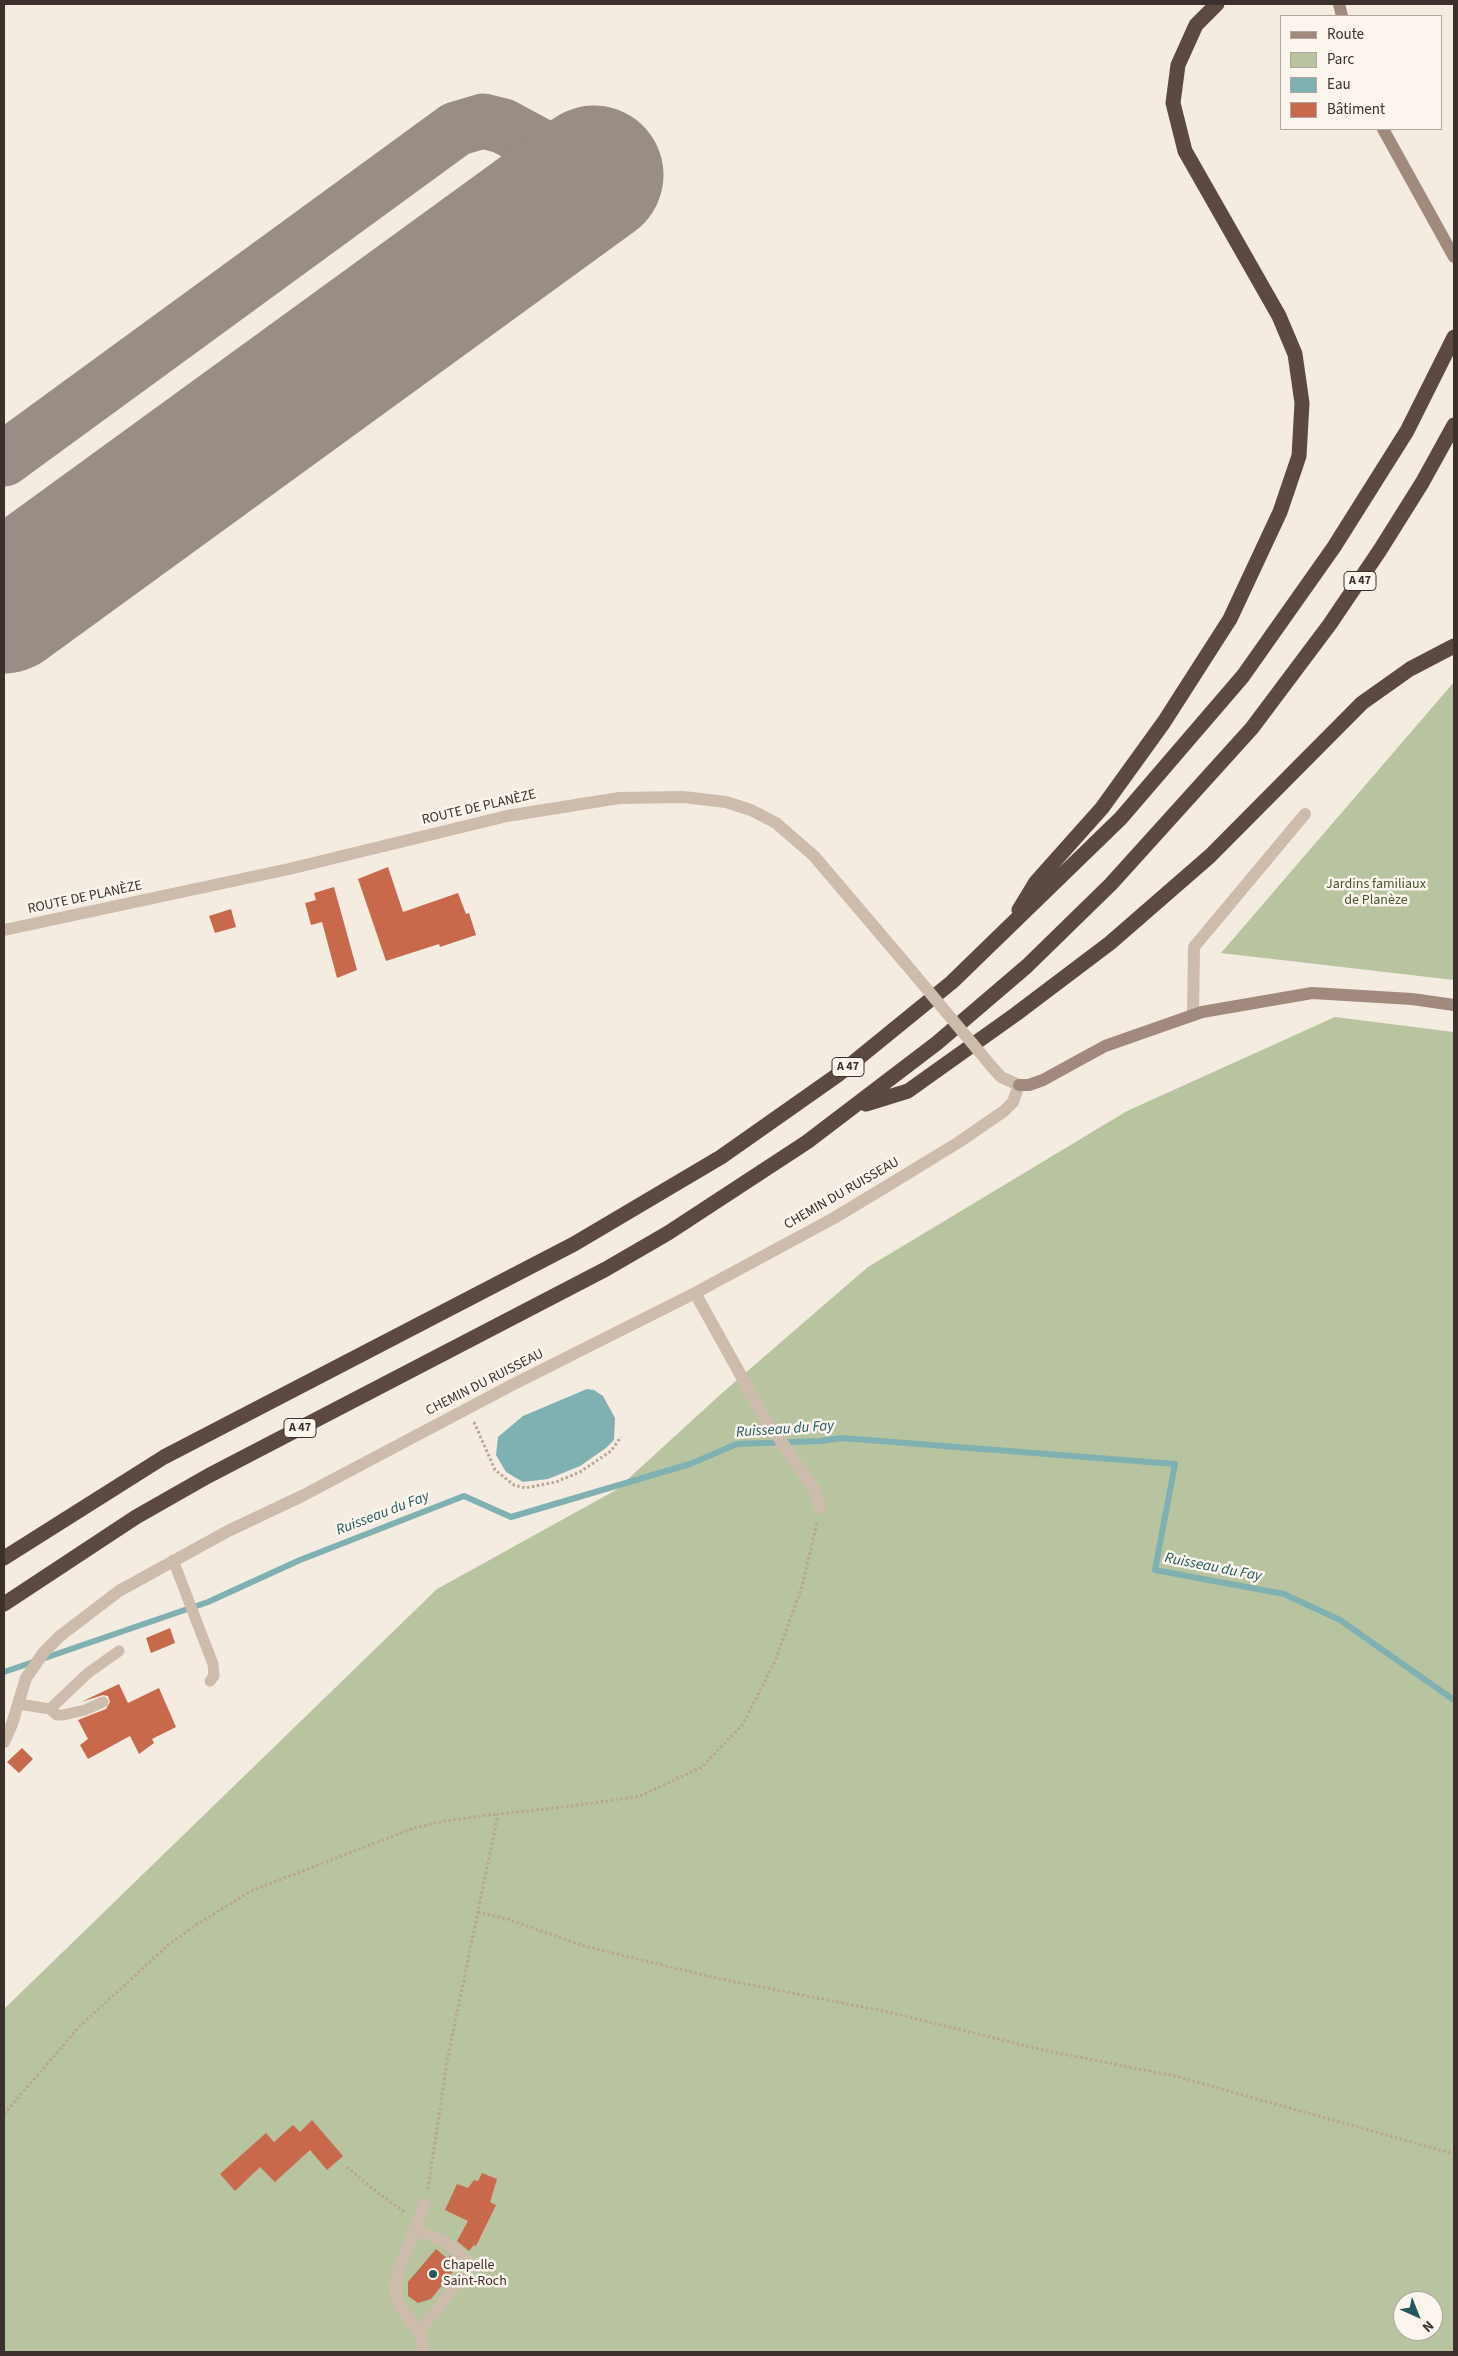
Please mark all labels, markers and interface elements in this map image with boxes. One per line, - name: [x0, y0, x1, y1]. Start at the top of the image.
- legend: [1280, 15, 1443, 130]
- text: Route: [1327, 24, 1364, 45]
- text: Parc: [1327, 49, 1354, 70]
- text: Eau: [1327, 74, 1351, 95]
- text: Bâtiment: [1327, 99, 1385, 120]
- road number: A 47: [1344, 572, 1376, 590]
- street label: ROUTE DE PLANÈZE: [420, 787, 538, 829]
- park label: Jardins familiaux de Planèze: [1326, 877, 1426, 910]
- street label: ROUTE DE PLANÈZE: [26, 878, 144, 918]
- road number: A 47: [832, 1058, 864, 1076]
- street label: CHEMIN DU RUISSEAU: [782, 1154, 902, 1234]
- street label: CHEMIN DU RUISSEAU: [423, 1346, 547, 1420]
- water label: Ruisseau du Fay: [735, 1418, 835, 1442]
- road number: A 47: [284, 1419, 316, 1438]
- water label: Ruisseau du Fay: [334, 1488, 432, 1540]
- water label: Ruisseau du Fay: [1163, 1550, 1263, 1586]
- place label: Chapelle Saint-Roch: [443, 2258, 507, 2290]
- marker: Chapelle Saint-Roch: [427, 2268, 439, 2280]
- north arrow: [1393, 2291, 1443, 2341]
- text: N: [1417, 2316, 1438, 2336]

